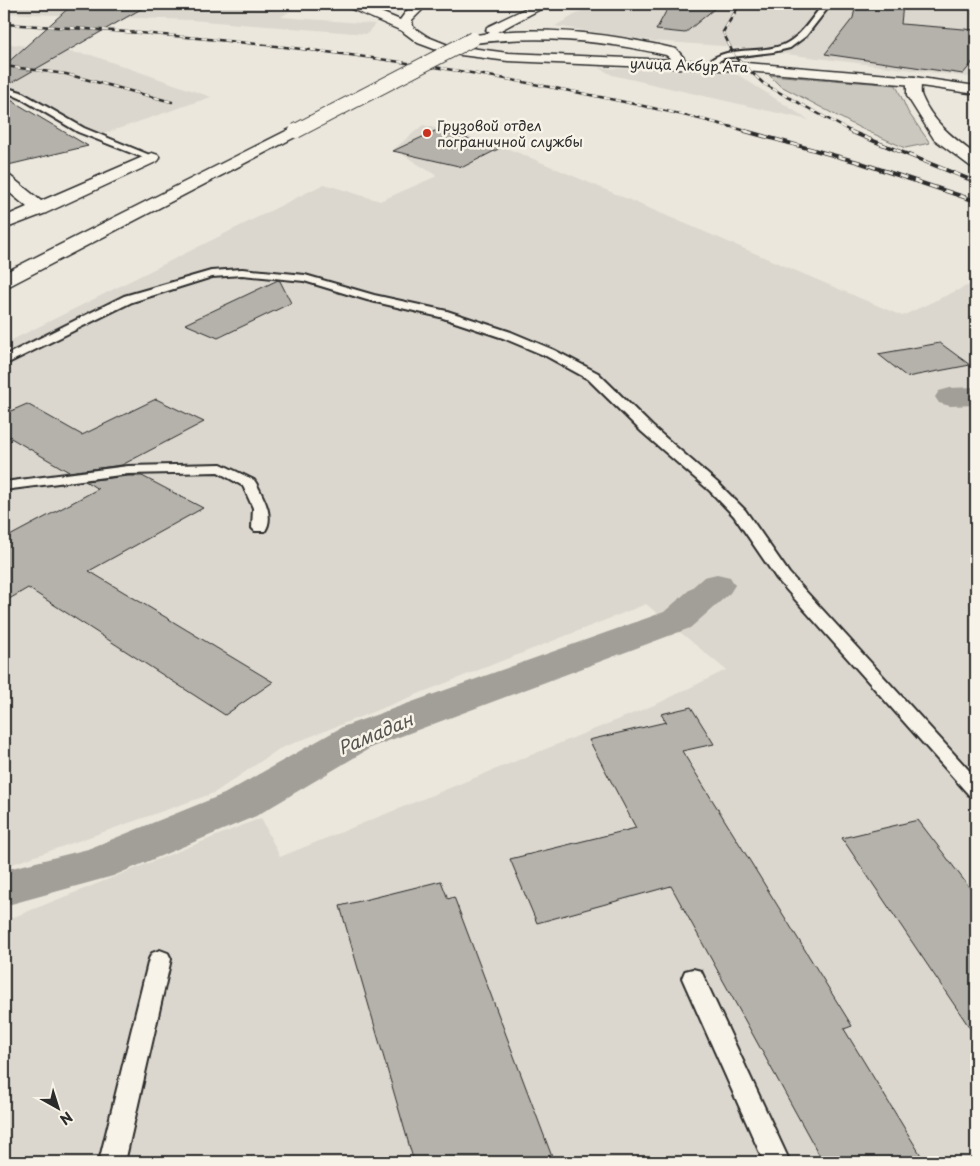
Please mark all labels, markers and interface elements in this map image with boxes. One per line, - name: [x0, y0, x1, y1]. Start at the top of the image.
- street label: улица Акбур Ата: [629, 52, 749, 78]
- place label: Грузовой отдел пограничной службы: [437, 115, 583, 152]
- marker: Грузовой отдел пограничной службы: [421, 127, 433, 139]
- water label: Рамадан: [333, 704, 418, 761]
- north arrow: [32, 1084, 82, 1134]
- text: N: [56, 1107, 77, 1130]

